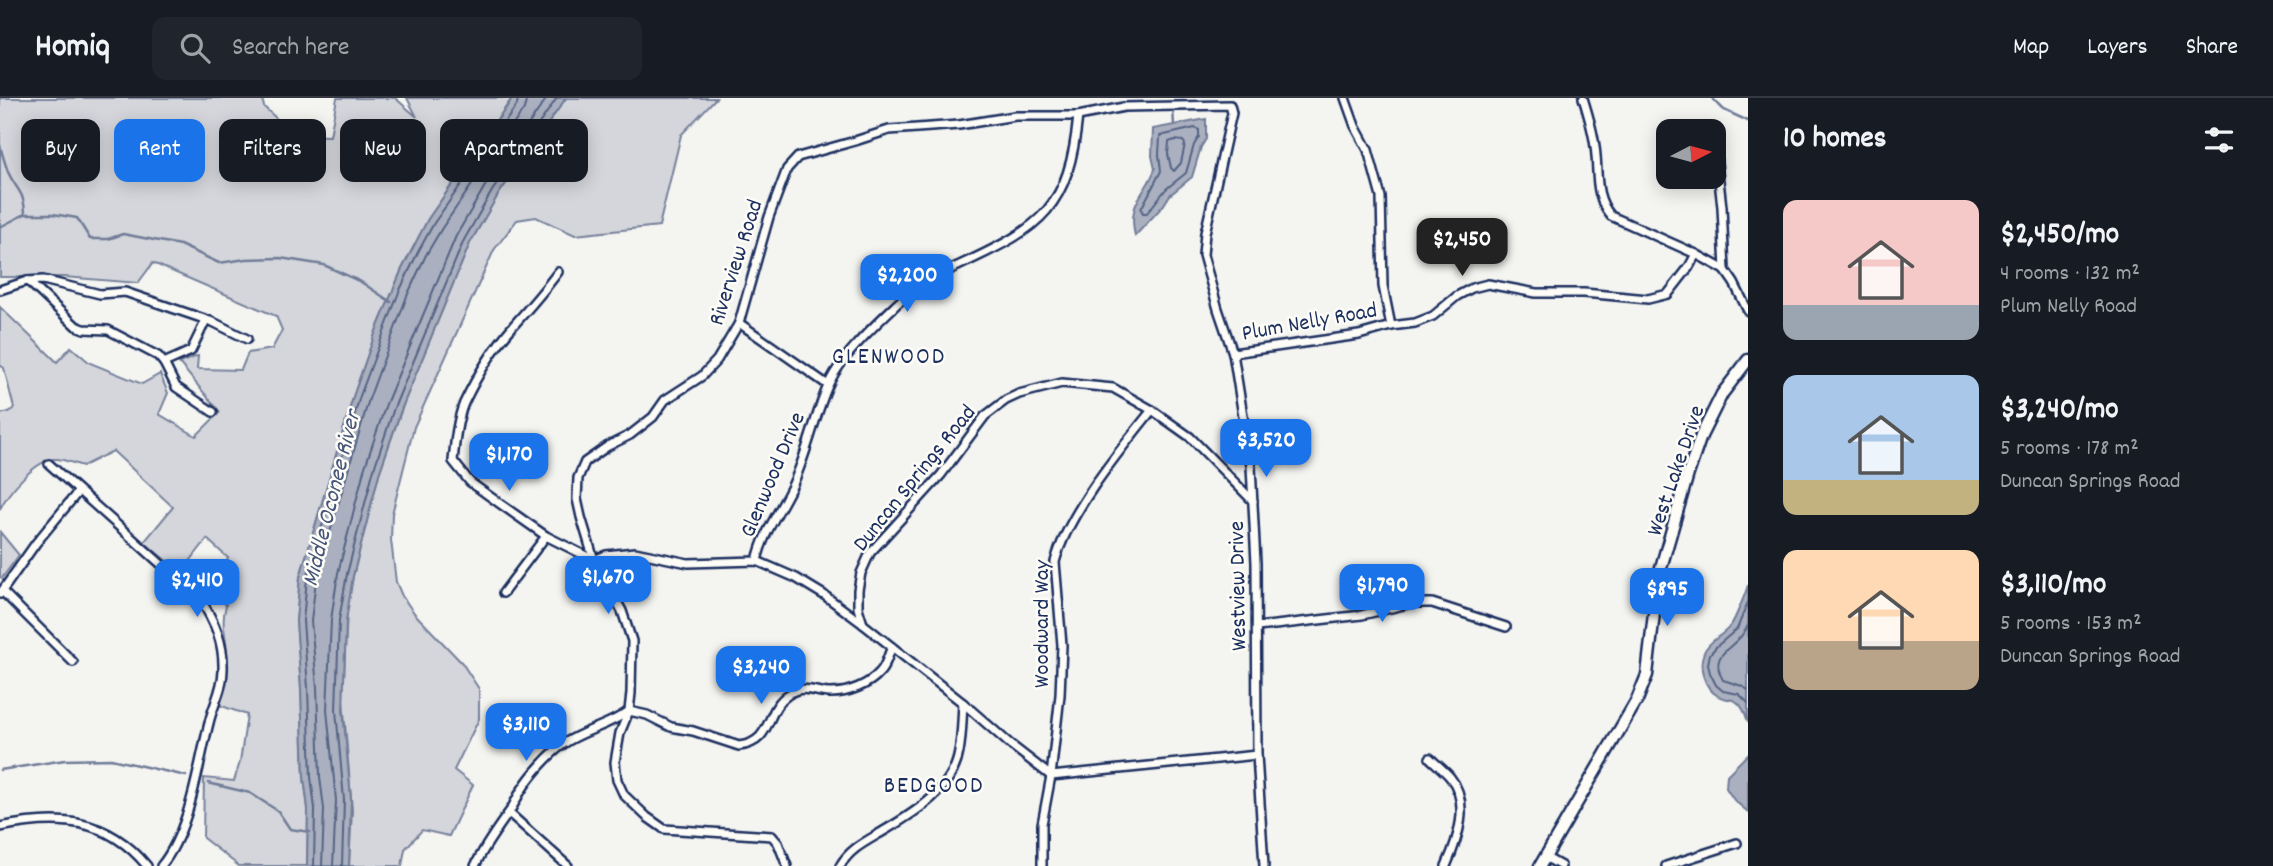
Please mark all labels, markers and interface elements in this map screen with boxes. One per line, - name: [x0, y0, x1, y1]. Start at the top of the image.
- search box: [152, 17, 642, 80]
- text: Homiq: [35, 25, 110, 72]
- icon: search: [176, 29, 214, 67]
- text: Search here: [232, 30, 349, 67]
- text: Map: [2013, 31, 2049, 65]
- text: Layers: [2087, 31, 2148, 65]
- text: Share: [2186, 31, 2238, 65]
- chip: Buy: [21, 119, 100, 182]
- chip: Rent: [114, 119, 205, 182]
- chip: Filters: [219, 119, 326, 182]
- chip: New: [340, 119, 426, 182]
- chip: Apartment: [440, 119, 588, 182]
- north arrow: [1656, 119, 1726, 189]
- map controls: [1656, 119, 1726, 189]
- text: 10 homes: [1783, 119, 1886, 162]
- icon: filters: [2200, 121, 2238, 159]
- street label: Riverview Road: [701, 196, 773, 330]
- text: $2,450/mo: [2000, 215, 2119, 258]
- pin: $2,450: [1405, 218, 1519, 278]
- text: $2,450: [1433, 224, 1491, 257]
- icon: home: [1839, 228, 1923, 312]
- pin: $2,200: [850, 254, 964, 314]
- text: 4 rooms · 132 m²: [2000, 258, 2140, 291]
- text: $2,200: [876, 260, 938, 293]
- text: Plum Nelly Road: [2000, 291, 2137, 324]
- street label: Plum Nelly Road: [1239, 295, 1380, 352]
- district label: GLENWOOD: [832, 341, 946, 375]
- text: $3,240/mo: [2000, 390, 2119, 433]
- street label: Duncan Springs Road: [846, 399, 985, 560]
- street label: West Lake Drive: [1640, 401, 1715, 541]
- icon: home: [1839, 403, 1923, 487]
- water label: Middle Oconee River: [295, 404, 372, 590]
- street label: Glenwood Drive: [733, 407, 815, 543]
- pin: $3,520: [1209, 420, 1323, 479]
- text: $3,520: [1236, 425, 1296, 458]
- text: 5 rooms · 178 m²: [2000, 433, 2139, 466]
- pin: $1,170: [452, 434, 566, 493]
- text: $1,170: [485, 439, 533, 472]
- text: Duncan Springs Road: [2000, 466, 2180, 499]
- street label: Westview Drive: [1222, 521, 1257, 651]
- pin: $1,670: [551, 556, 665, 616]
- street label: Woodward Way: [1027, 559, 1060, 688]
- pin: $2,410: [140, 560, 254, 619]
- text: $1,670: [581, 562, 635, 595]
- pin: $1,790: [1325, 564, 1439, 624]
- text: $2,410: [170, 565, 224, 598]
- text: $3,110/mo: [2000, 565, 2106, 608]
- pin: $895: [1626, 568, 1708, 628]
- text: $1,790: [1356, 570, 1408, 603]
- text: $895: [1646, 574, 1688, 607]
- icon: home: [1839, 578, 1923, 662]
- text: 5 rooms · 153 m²: [2000, 608, 2142, 641]
- text: Duncan Springs Road: [2000, 641, 2180, 674]
- pin: $3,240: [704, 646, 818, 706]
- text: $3,240: [732, 652, 790, 685]
- pin: $3,110: [469, 704, 583, 763]
- text: $3,110: [502, 709, 550, 742]
- district label: BEDGOOD: [884, 770, 984, 804]

